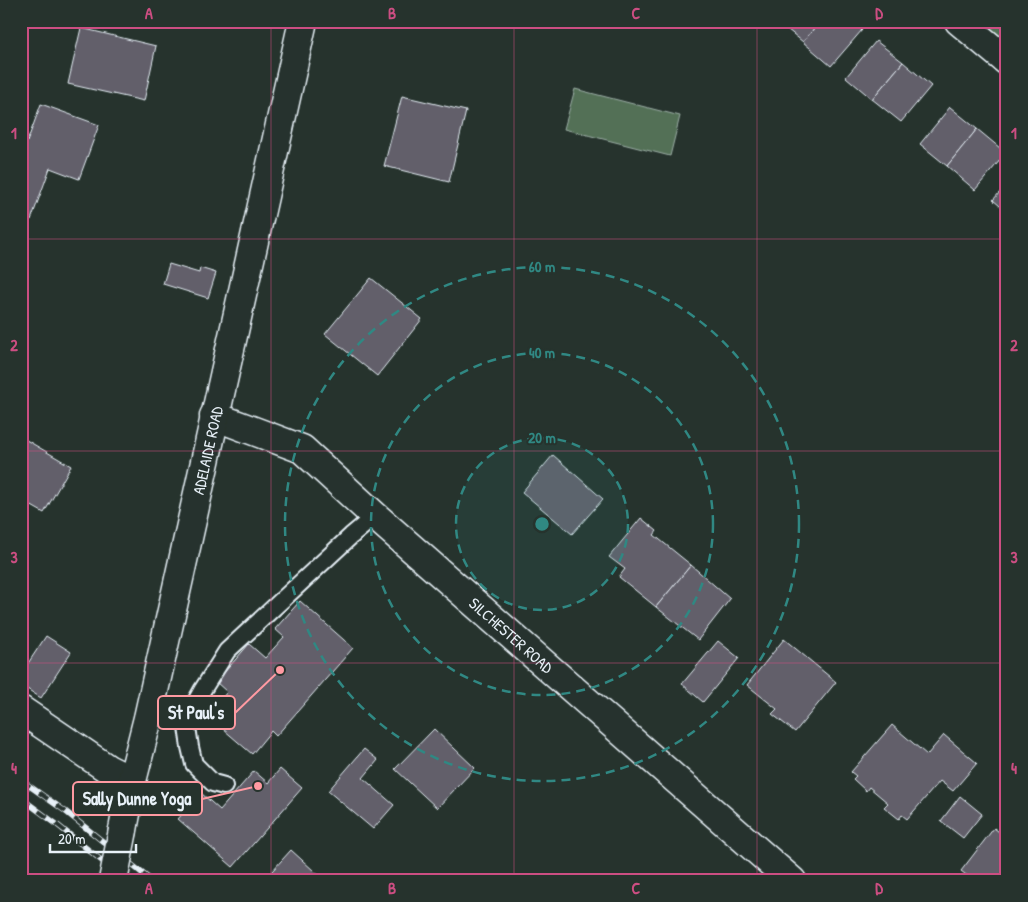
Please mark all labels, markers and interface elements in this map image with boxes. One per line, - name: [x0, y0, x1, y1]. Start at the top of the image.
- text: A: [145, 2, 153, 24]
- text: B: [388, 2, 396, 24]
- text: C: [632, 2, 641, 24]
- text: D: [875, 2, 883, 24]
- text: 1: [11, 122, 17, 144]
- text: 1: [1011, 122, 1017, 144]
- text: 60 m: [529, 256, 555, 277]
- text: 2: [10, 334, 18, 356]
- text: 2: [1010, 334, 1018, 356]
- text: 40 m: [529, 342, 555, 363]
- street label: ADELAIDE ROAD: [187, 404, 228, 497]
- text: 20 m: [528, 427, 556, 448]
- centre of rings: [533, 515, 551, 533]
- text: 3: [10, 546, 18, 568]
- text: 3: [1010, 546, 1018, 568]
- street label: SILCHESTER ROAD: [464, 592, 558, 678]
- callout: St Paul's: [158, 696, 235, 729]
- text: St Paul's: [168, 700, 224, 725]
- text: 4: [11, 757, 17, 779]
- text: 4: [1011, 757, 1017, 779]
- callout: Sally Dunne Yoga: [73, 782, 202, 815]
- text: Sally Dunne Yoga: [83, 786, 192, 812]
- scale bar: [50, 822, 136, 854]
- text: 20 m: [58, 828, 85, 849]
- text: A: [145, 877, 153, 899]
- text: B: [388, 877, 396, 899]
- text: C: [632, 877, 641, 899]
- text: D: [875, 877, 883, 899]

